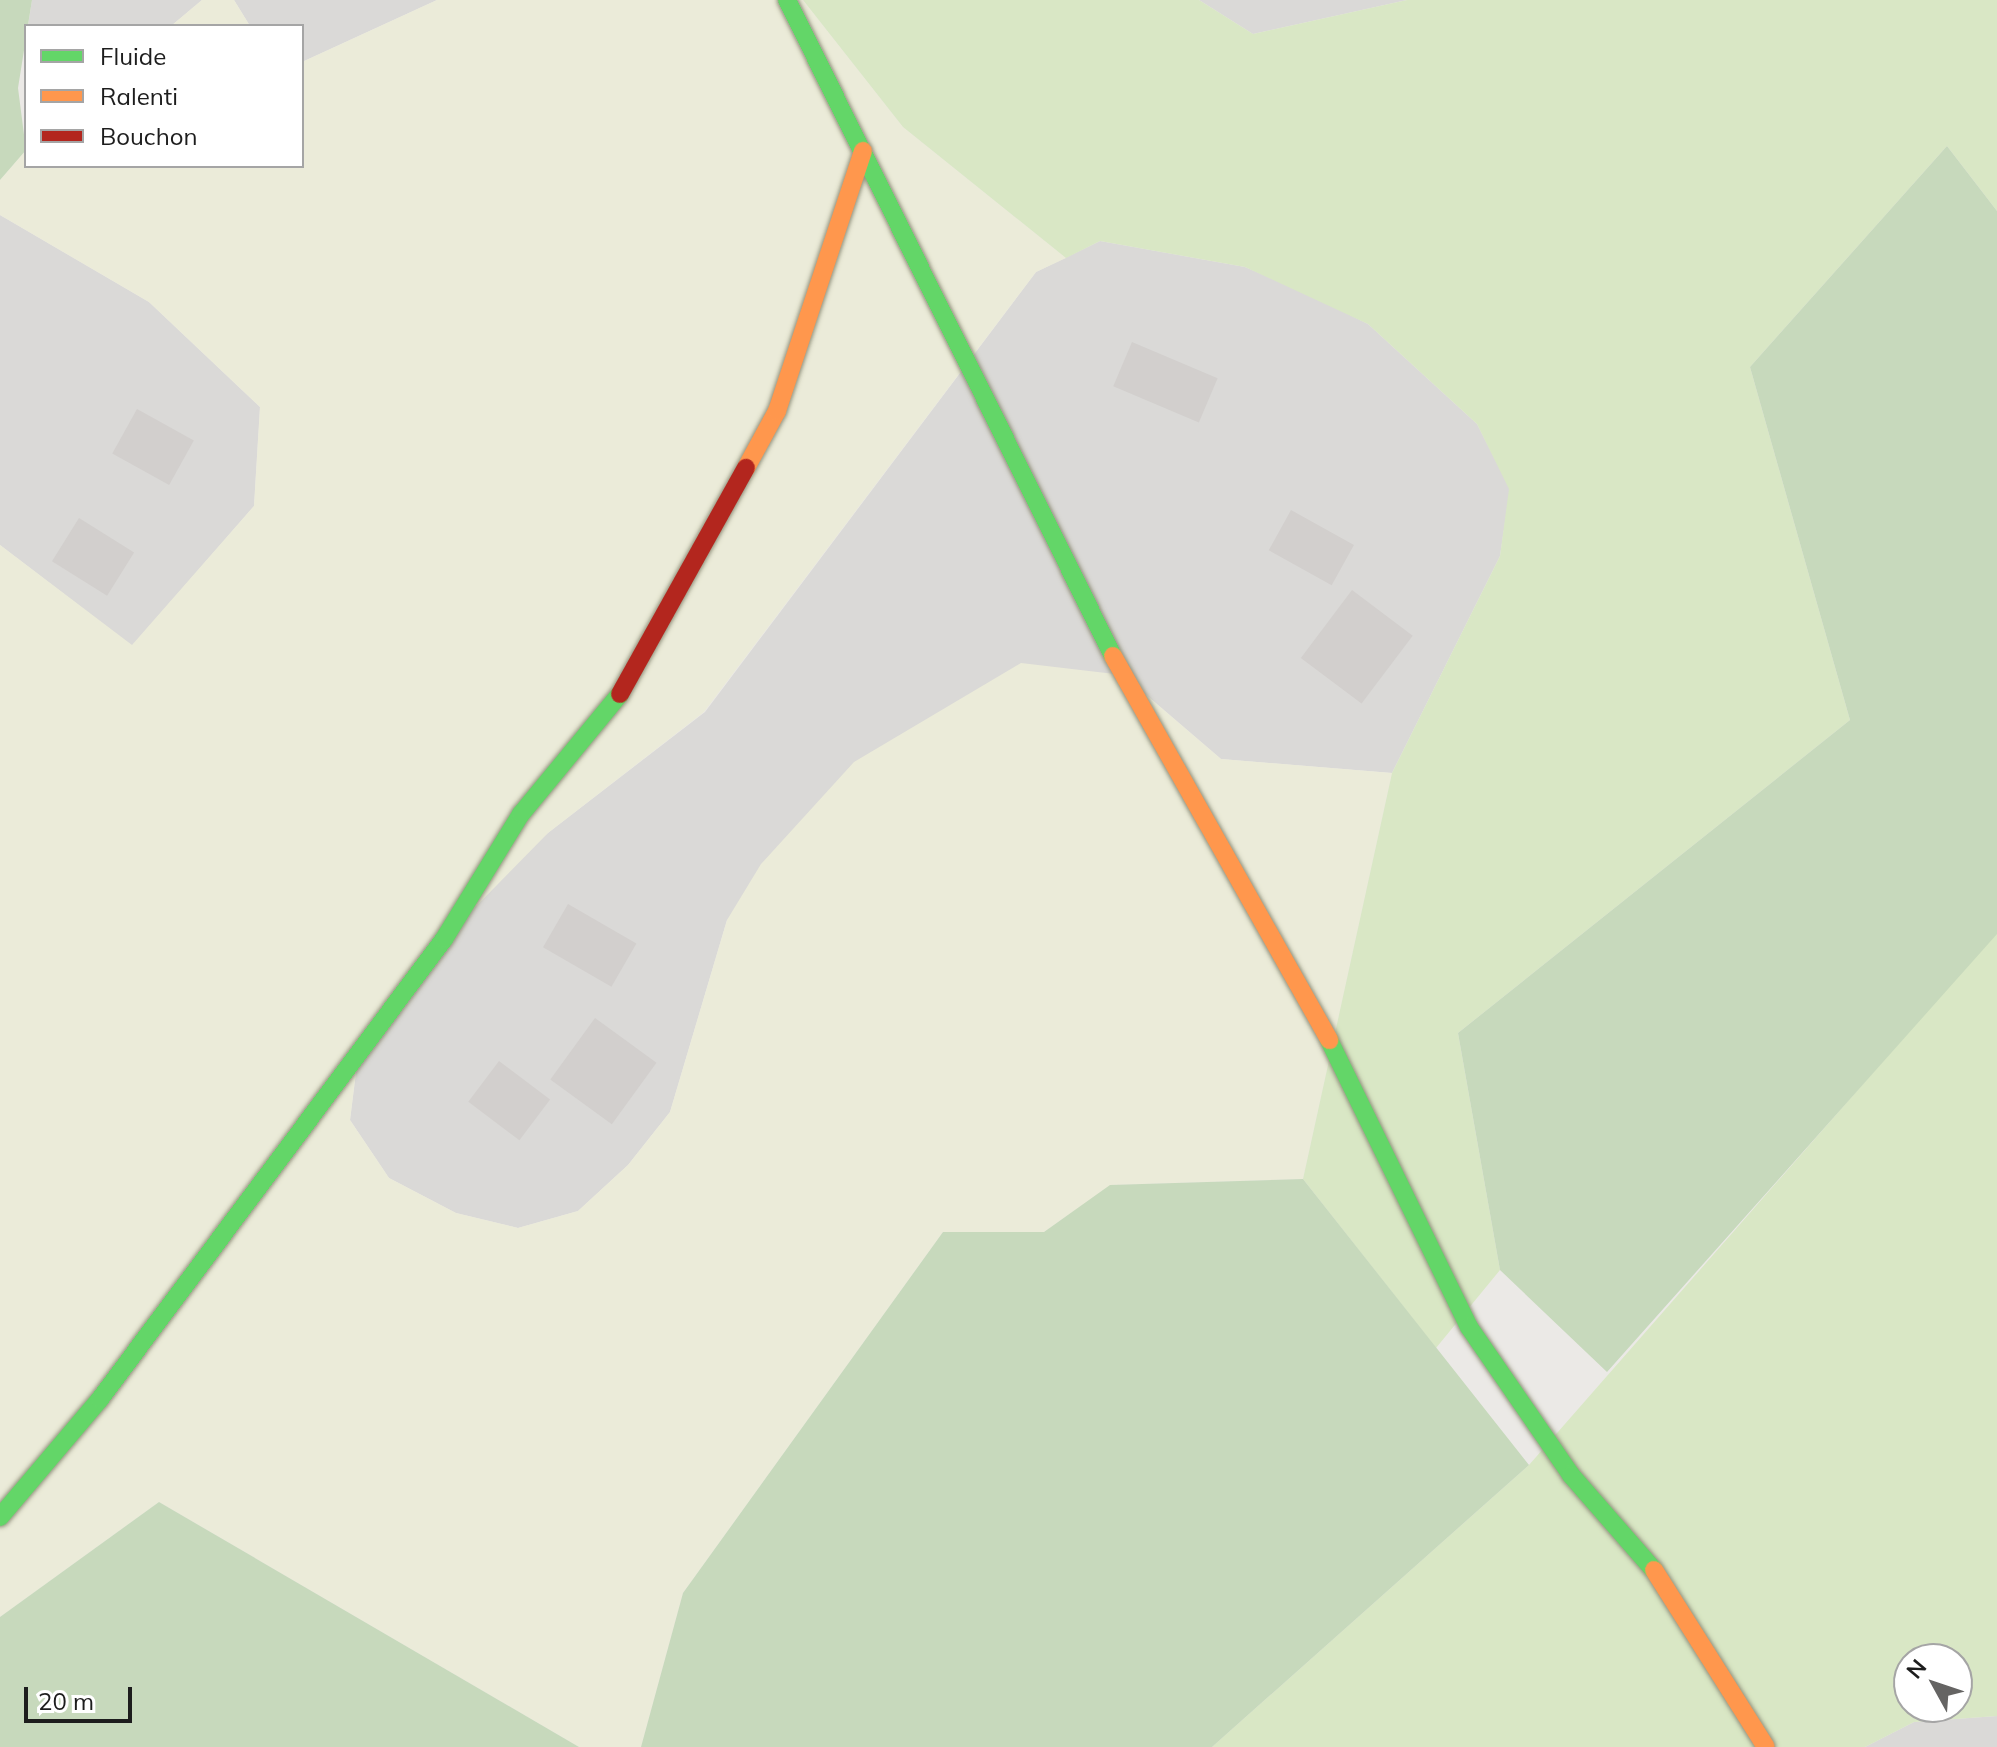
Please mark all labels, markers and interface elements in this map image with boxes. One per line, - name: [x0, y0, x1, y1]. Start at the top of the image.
- legend: [24, 24, 304, 168]
- text: Fluide: [100, 41, 166, 71]
- text: Ralenti: [100, 81, 178, 111]
- text: Bouchon: [100, 121, 198, 151]
- north arrow: [1893, 1643, 1973, 1723]
- text: N: [1900, 1653, 1932, 1684]
- scale bar: [28, 1671, 136, 1721]
- text: 20 m: [38, 1686, 94, 1716]

